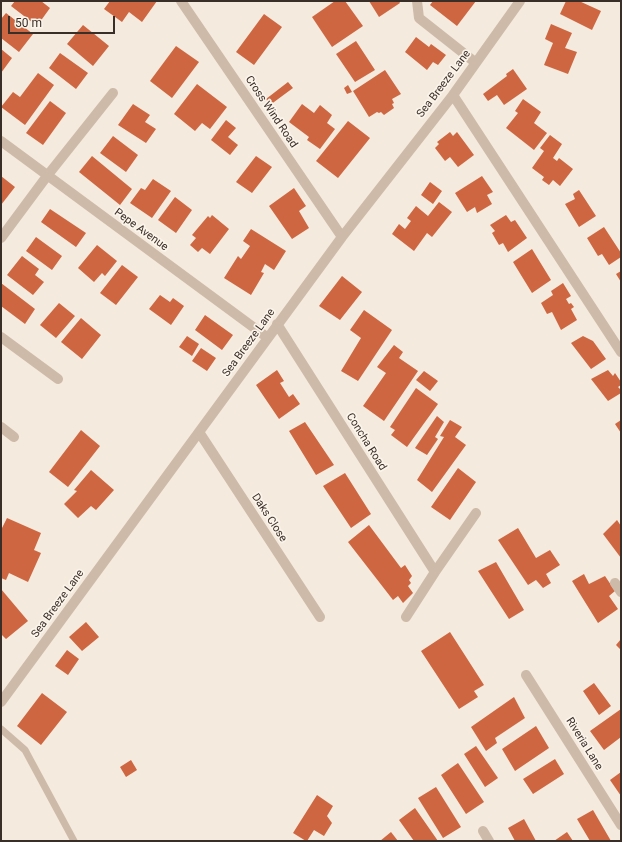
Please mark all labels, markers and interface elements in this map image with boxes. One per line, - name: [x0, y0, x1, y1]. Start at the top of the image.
- scale bar: [10, 8, 117, 34]
- text: 50 m: [15, 16, 42, 30]
- street label: Sea Breeze Lane: [414, 48, 474, 120]
- street label: Cross Wind Road: [242, 74, 300, 150]
- street label: Pepe Avenue: [111, 206, 171, 254]
- street label: Sea Breeze Lane: [220, 306, 278, 380]
- street label: Concha Road: [343, 411, 389, 473]
- street label: Daks Close: [249, 491, 289, 545]
- street label: Sea Breeze Lane: [29, 567, 87, 641]
- street label: Riveria Lane: [563, 715, 605, 773]

